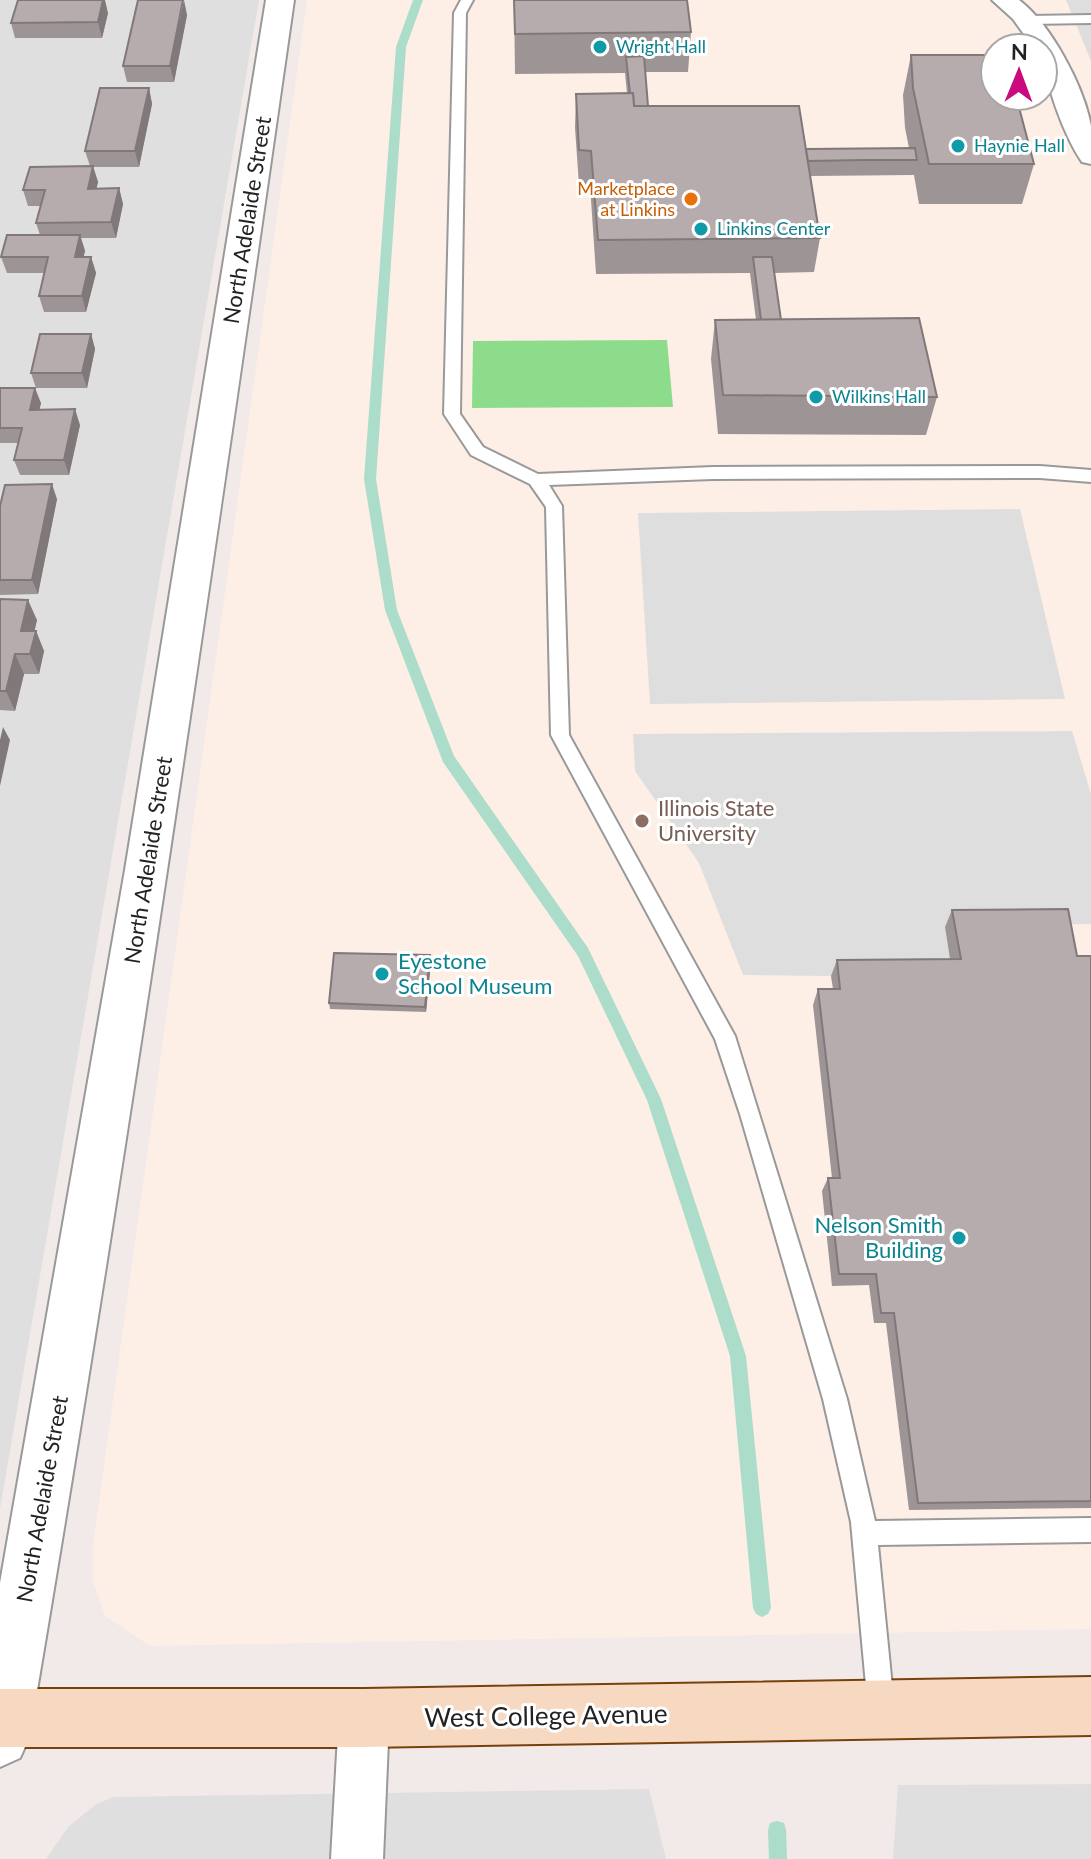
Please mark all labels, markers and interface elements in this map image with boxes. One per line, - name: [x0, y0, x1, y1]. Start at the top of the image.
- north arrow: [979, 32, 1059, 112]
- place label: Wright Hall: [616, 35, 706, 57]
- marker: Wright Hall: [591, 38, 609, 56]
- text: N: [1011, 38, 1028, 65]
- street label: North Adelaide Street: [217, 114, 276, 325]
- place label: Haynie Hall: [974, 134, 1065, 156]
- marker: Haynie Hall: [949, 137, 967, 155]
- place label: Marketplace at Linkins: [577, 177, 675, 220]
- marker: Marketplace at Linkins: [682, 190, 700, 208]
- place label: Linkins Center: [717, 217, 831, 239]
- marker: Linkins Center: [692, 220, 710, 238]
- place label: Wilkins Hall: [832, 385, 926, 407]
- marker: Wilkins Hall: [807, 388, 825, 406]
- street label: North Adelaide Street: [118, 754, 177, 965]
- place label: Illinois State University: [658, 794, 774, 846]
- marker: Illinois State University: [633, 812, 651, 830]
- place label: Eyestone School Museum: [398, 947, 552, 999]
- marker: Eyestone School Museum: [373, 965, 391, 983]
- place label: Nelson Smith Building: [815, 1211, 943, 1263]
- marker: Nelson Smith Building: [950, 1229, 968, 1247]
- street label: North Adelaide Street: [10, 1393, 73, 1604]
- street label: West College Avenue: [424, 1697, 668, 1733]

